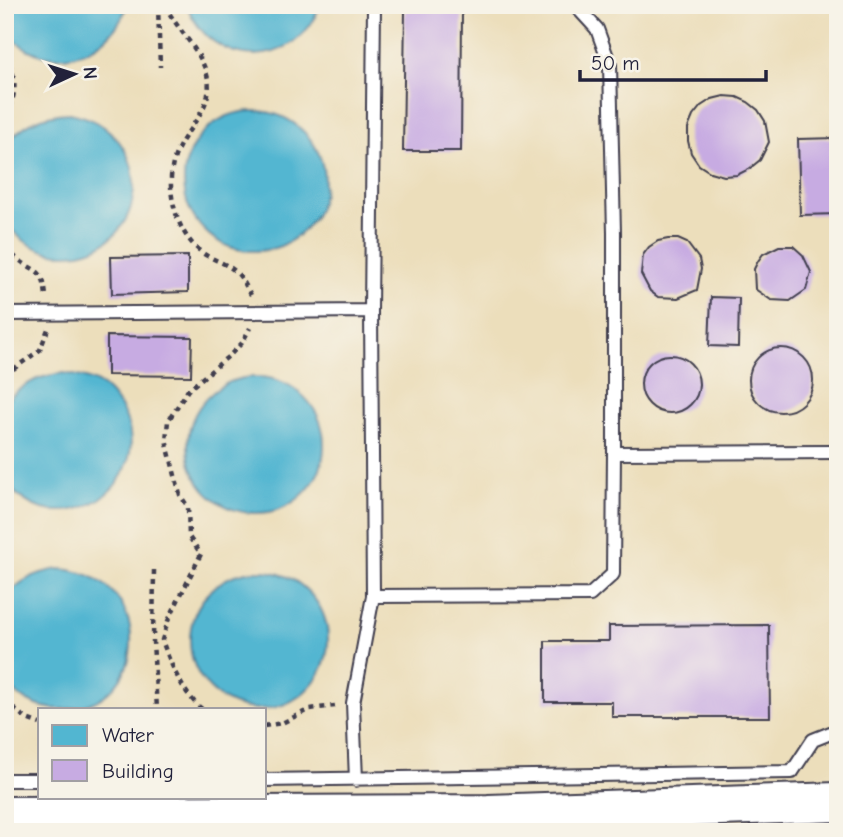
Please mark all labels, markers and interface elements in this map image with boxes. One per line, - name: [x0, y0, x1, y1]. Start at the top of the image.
- north arrow: [38, 38, 108, 108]
- scale bar: [580, 38, 766, 82]
- text: 50 m: [591, 51, 640, 75]
- text: N: [79, 66, 101, 80]
- legend: [38, 708, 266, 798]
- text: Water: [102, 723, 155, 747]
- text: Building: [102, 759, 174, 783]

